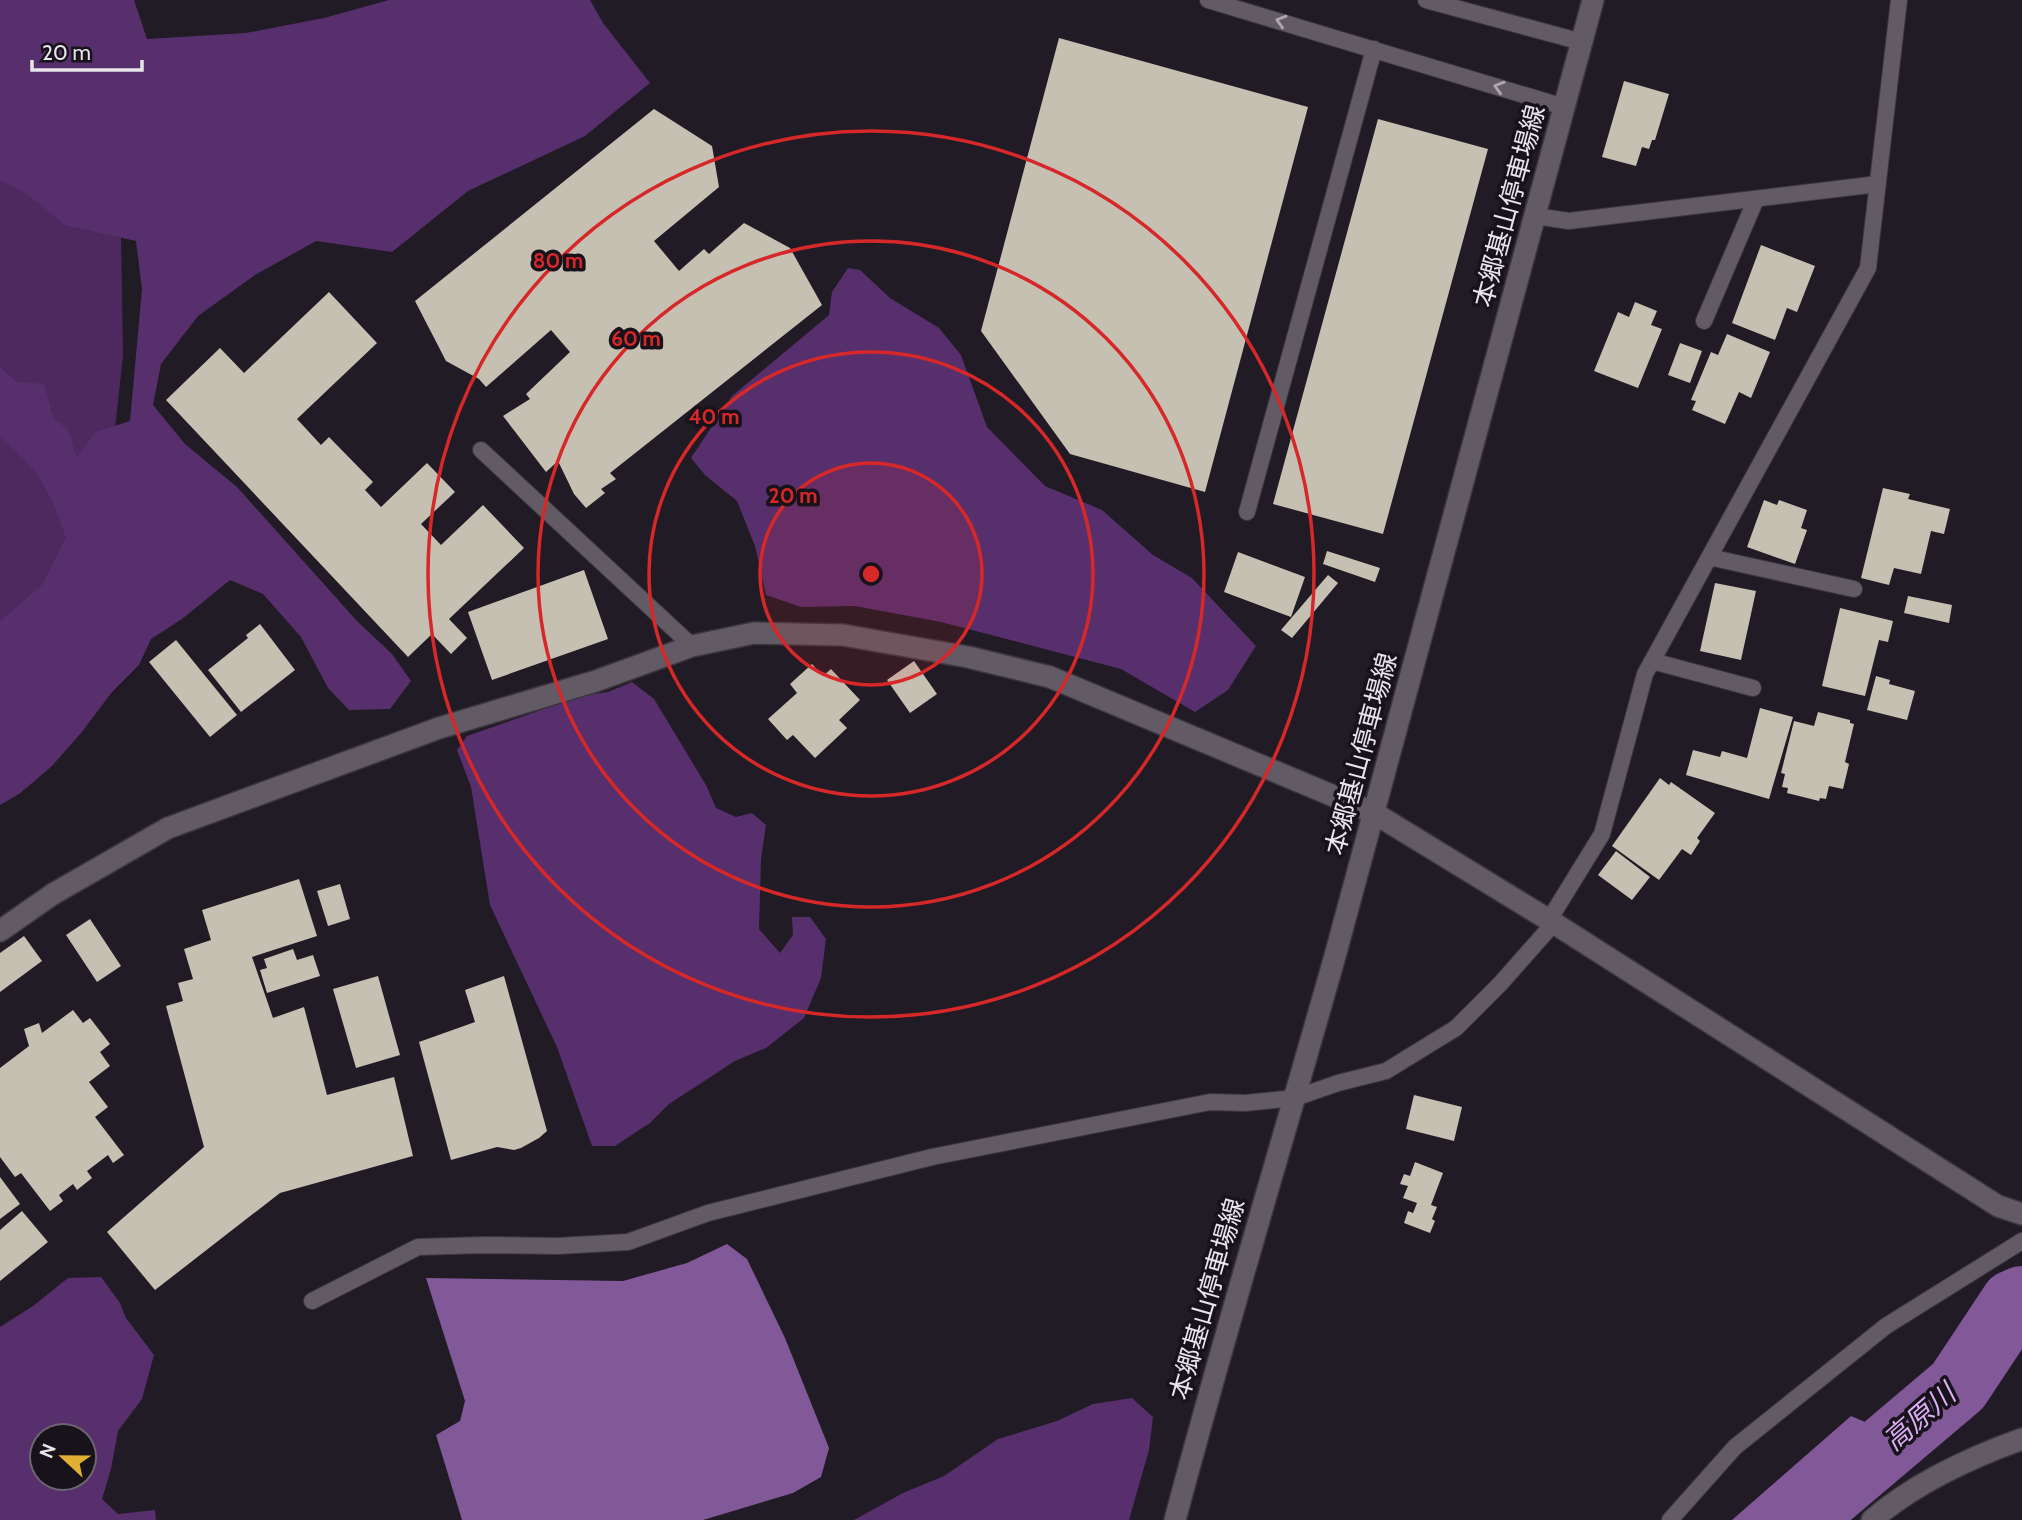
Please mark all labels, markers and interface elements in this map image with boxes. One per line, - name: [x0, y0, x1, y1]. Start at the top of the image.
- one-way arrow: [1276, 15, 1288, 30]
- scale bar: [32, 28, 142, 72]
- text: 20 m: [42, 40, 91, 65]
- one-way arrow: [1493, 80, 1505, 95]
- street label: 本郷基山停車場線: [1467, 101, 1551, 311]
- text: 80 m: [533, 248, 583, 273]
- text: 60 m: [611, 326, 661, 351]
- text: 40 m: [689, 404, 739, 429]
- text: 20 m: [769, 483, 817, 508]
- centre of rings: [859, 562, 883, 586]
- street label: 本郷基山停車場線: [1319, 649, 1403, 859]
- street label: 本郷基山停車場線: [1163, 1195, 1251, 1403]
- water label: 高原川: [1876, 1375, 1964, 1457]
- north arrow: [28, 1422, 98, 1492]
- text: N: [35, 1440, 61, 1461]

